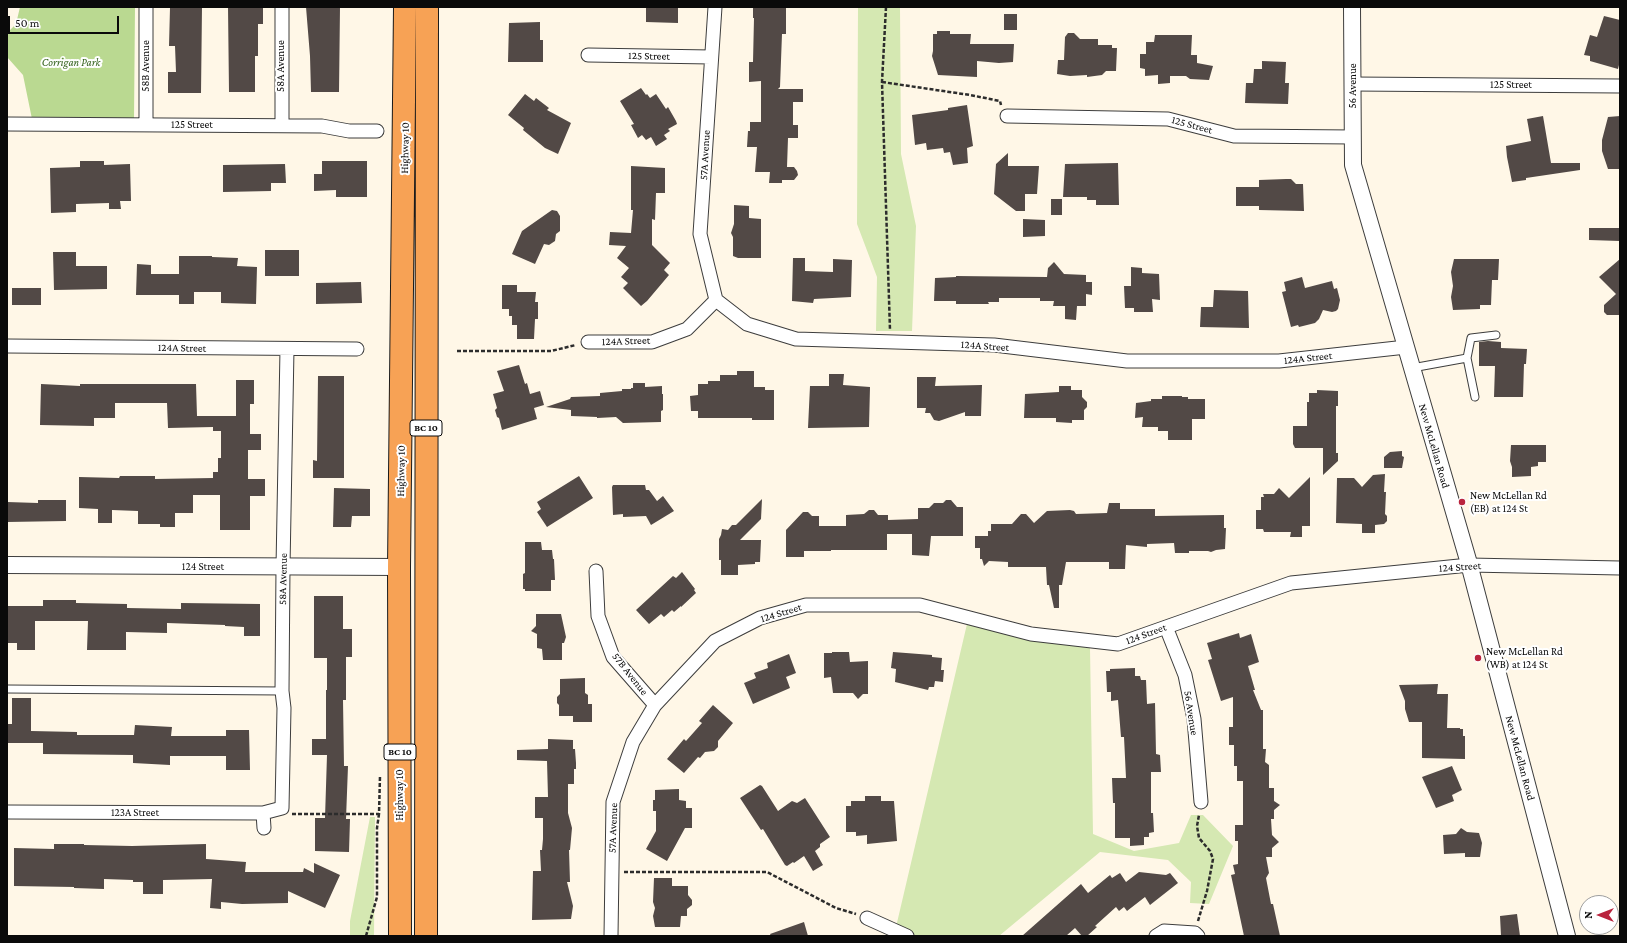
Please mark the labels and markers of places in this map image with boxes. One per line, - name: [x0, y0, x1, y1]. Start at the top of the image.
- place label: New McLellan Rd (EB) at 124 St: [1470, 489, 1547, 515]
- marker: New McLellan Rd (EB) at 124 St: [1457, 497, 1467, 507]
- place label: New McLellan Rd (WB) at 124 St: [1486, 645, 1563, 671]
- marker: New McLellan Rd (WB) at 124 St: [1473, 653, 1483, 663]

